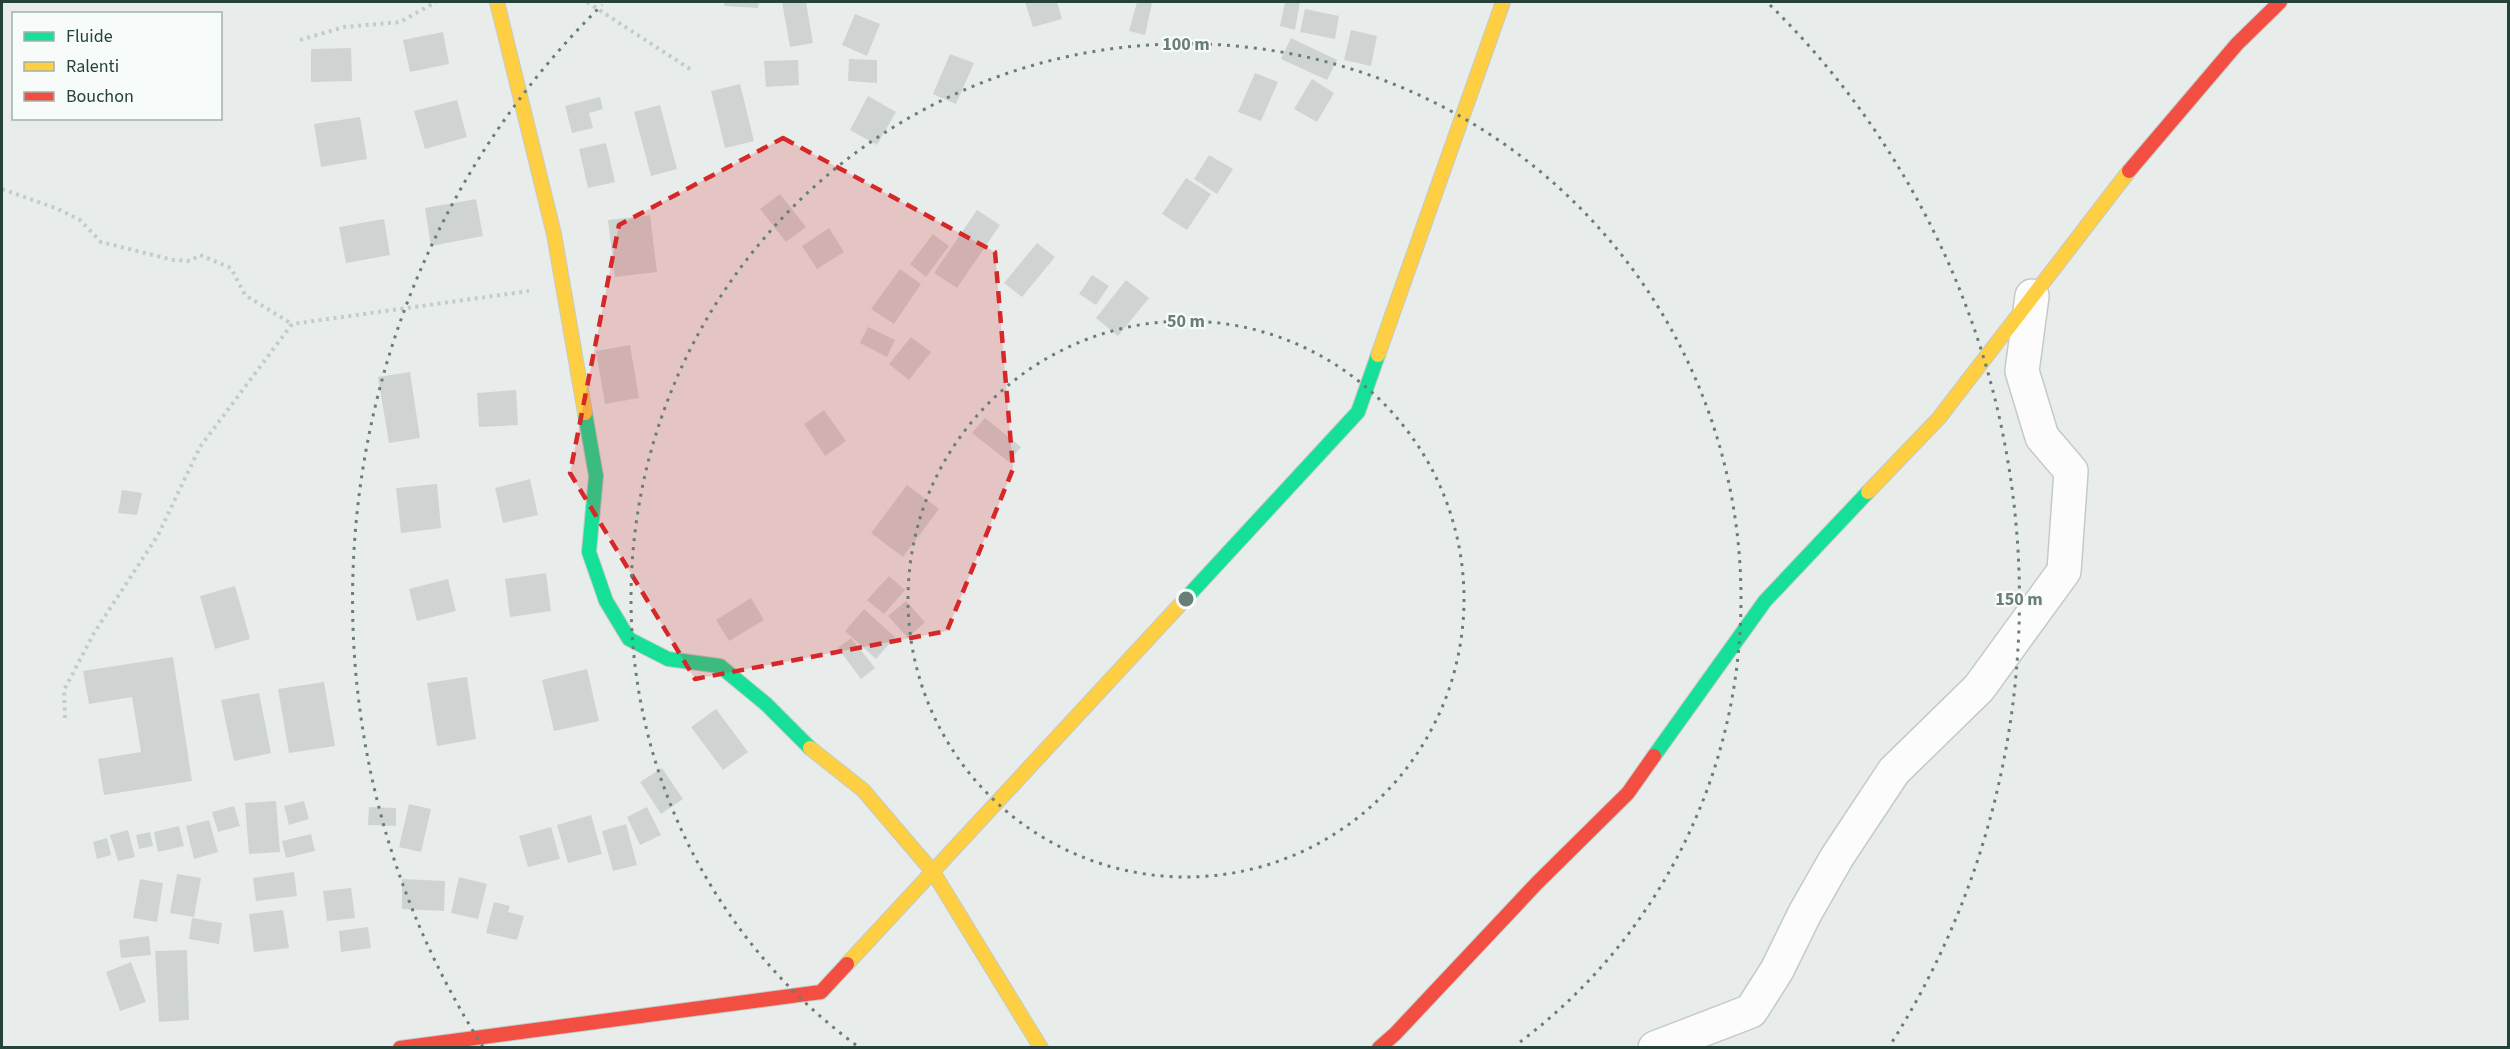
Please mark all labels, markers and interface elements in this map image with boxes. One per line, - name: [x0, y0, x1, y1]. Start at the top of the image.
- legend: [12, 12, 222, 120]
- text: Fluide: [66, 24, 113, 49]
- text: 100 m: [1162, 32, 1210, 57]
- text: Ralenti: [66, 54, 119, 79]
- text: Bouchon: [66, 84, 134, 109]
- text: 50 m: [1167, 309, 1205, 334]
- text: 150 m: [1995, 587, 2043, 612]
- centre of rings: [1176, 589, 1196, 609]

